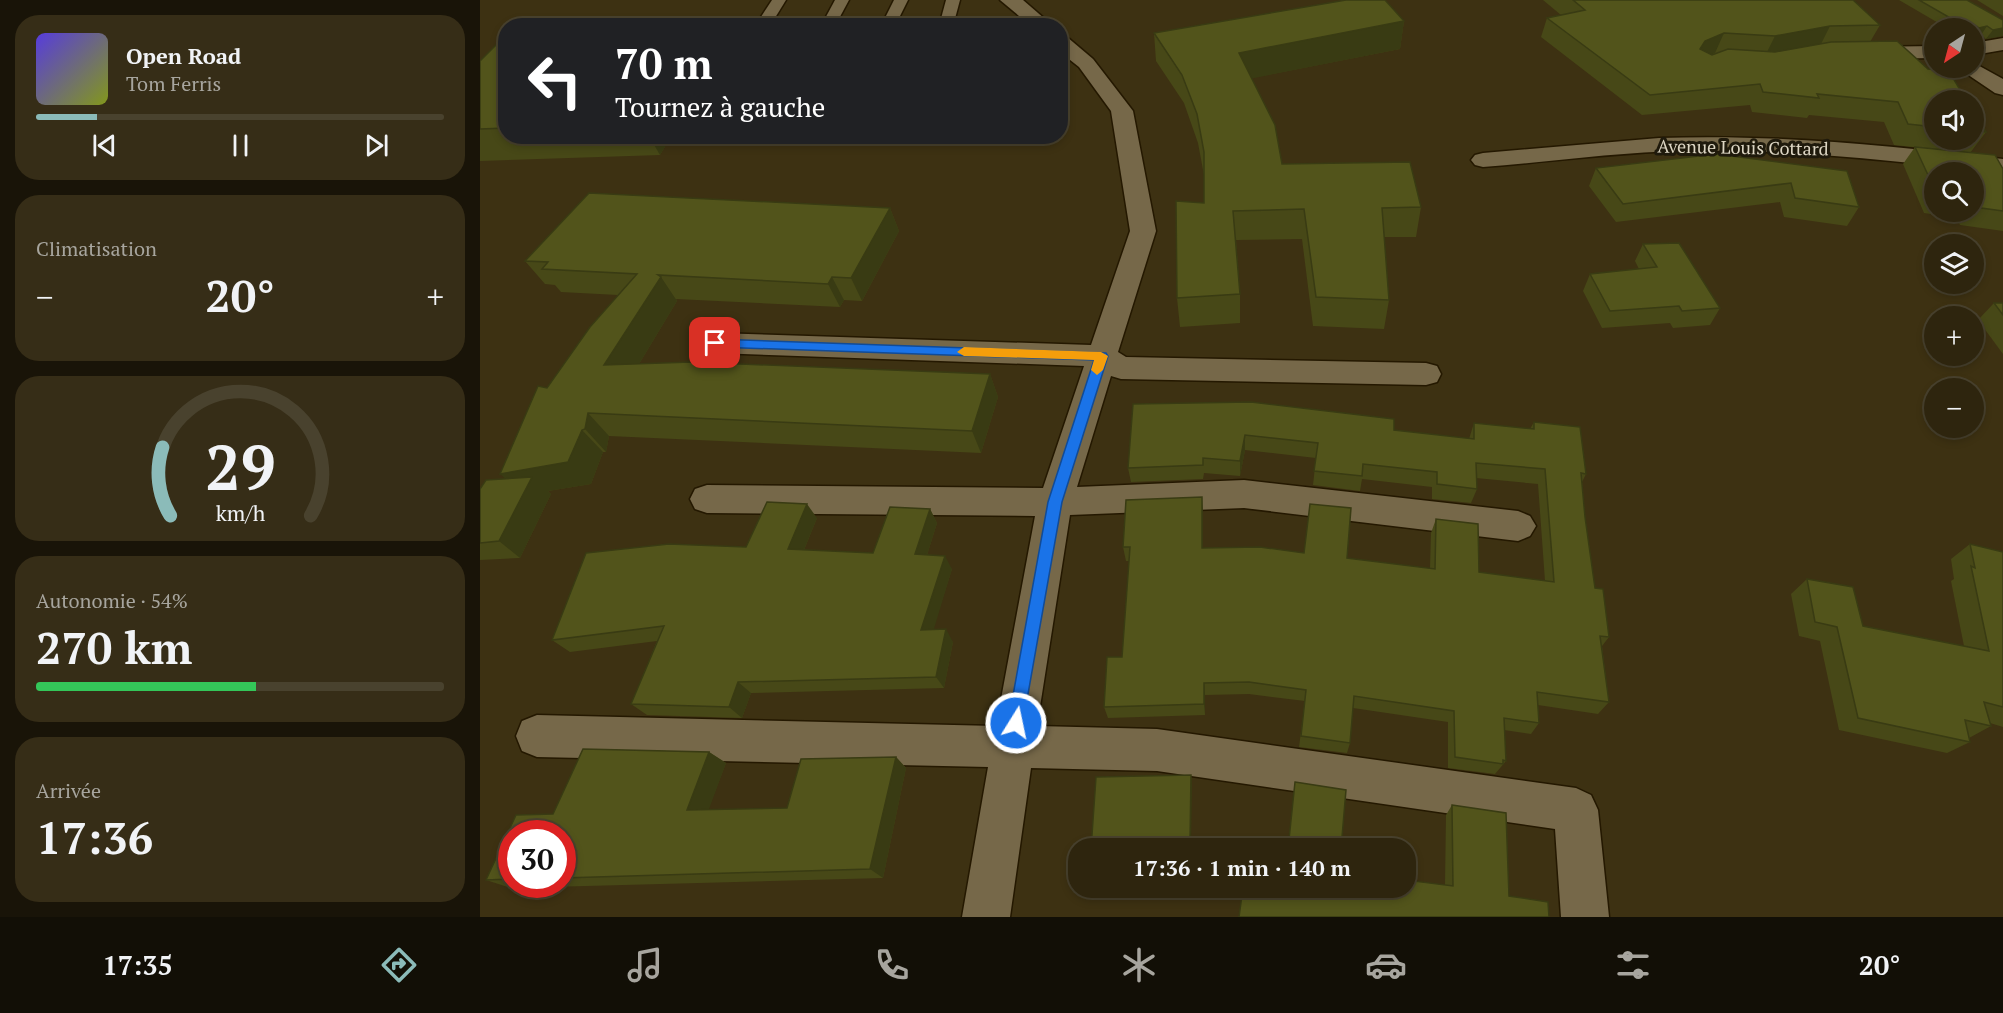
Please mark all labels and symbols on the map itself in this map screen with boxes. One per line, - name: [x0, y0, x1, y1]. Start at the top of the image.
- north arrow: [1924, 18, 1984, 78]
- street label: Avenue Louis Cottard: [1657, 134, 1829, 160]
- pin: [689, 317, 740, 368]
- position arrow: [984, 691, 1048, 755]
- speed limit sign: 30: [498, 820, 576, 898]

